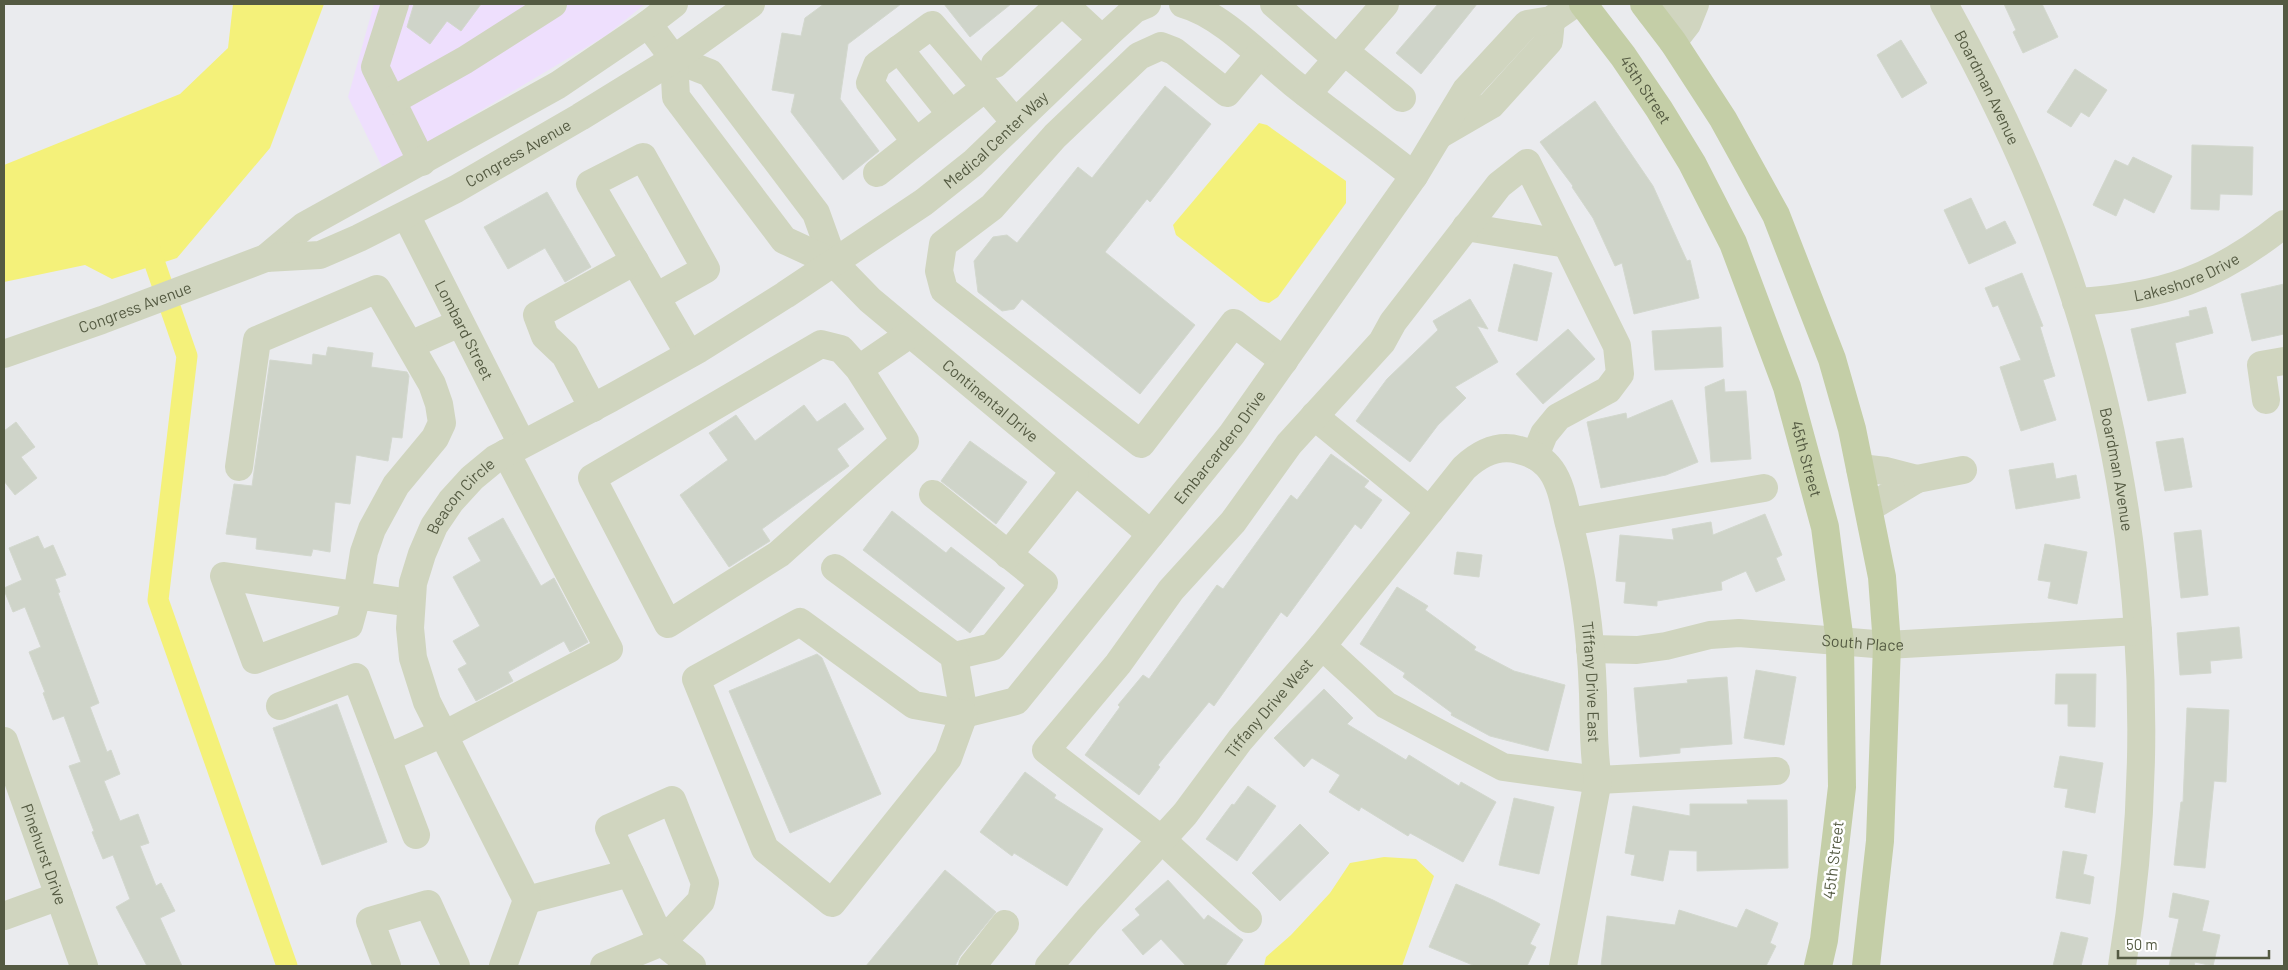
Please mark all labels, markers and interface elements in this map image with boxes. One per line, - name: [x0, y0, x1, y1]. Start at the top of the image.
- street label: Boardman Avenue: [1951, 27, 2024, 147]
- street label: 45th Street: [1616, 51, 1676, 127]
- street label: Medical Center Way: [939, 86, 1052, 192]
- street label: Congress Avenue: [461, 115, 574, 191]
- street label: Lakeshore Drive: [2132, 248, 2242, 304]
- street label: Congress Avenue: [76, 277, 194, 336]
- street label: Lombard Street: [432, 277, 498, 383]
- street label: Continental Drive: [939, 355, 1043, 446]
- street label: Embarcardero Drive: [1169, 386, 1269, 507]
- street label: Boardman Avenue: [2096, 405, 2138, 532]
- street label: 45th Street: [1788, 418, 1826, 499]
- street label: Beacon Circle: [422, 453, 498, 537]
- street label: Tiffany Drive East: [1579, 620, 1604, 743]
- street label: South Place: [1821, 630, 1905, 654]
- street label: Tiffany Drive West: [1220, 654, 1316, 761]
- street label: Pinehurst Drive: [18, 801, 71, 907]
- street label: 45th Street: [1818, 820, 1847, 900]
- scale bar: [2118, 928, 2269, 960]
- text: 50 m: [2126, 935, 2158, 953]

